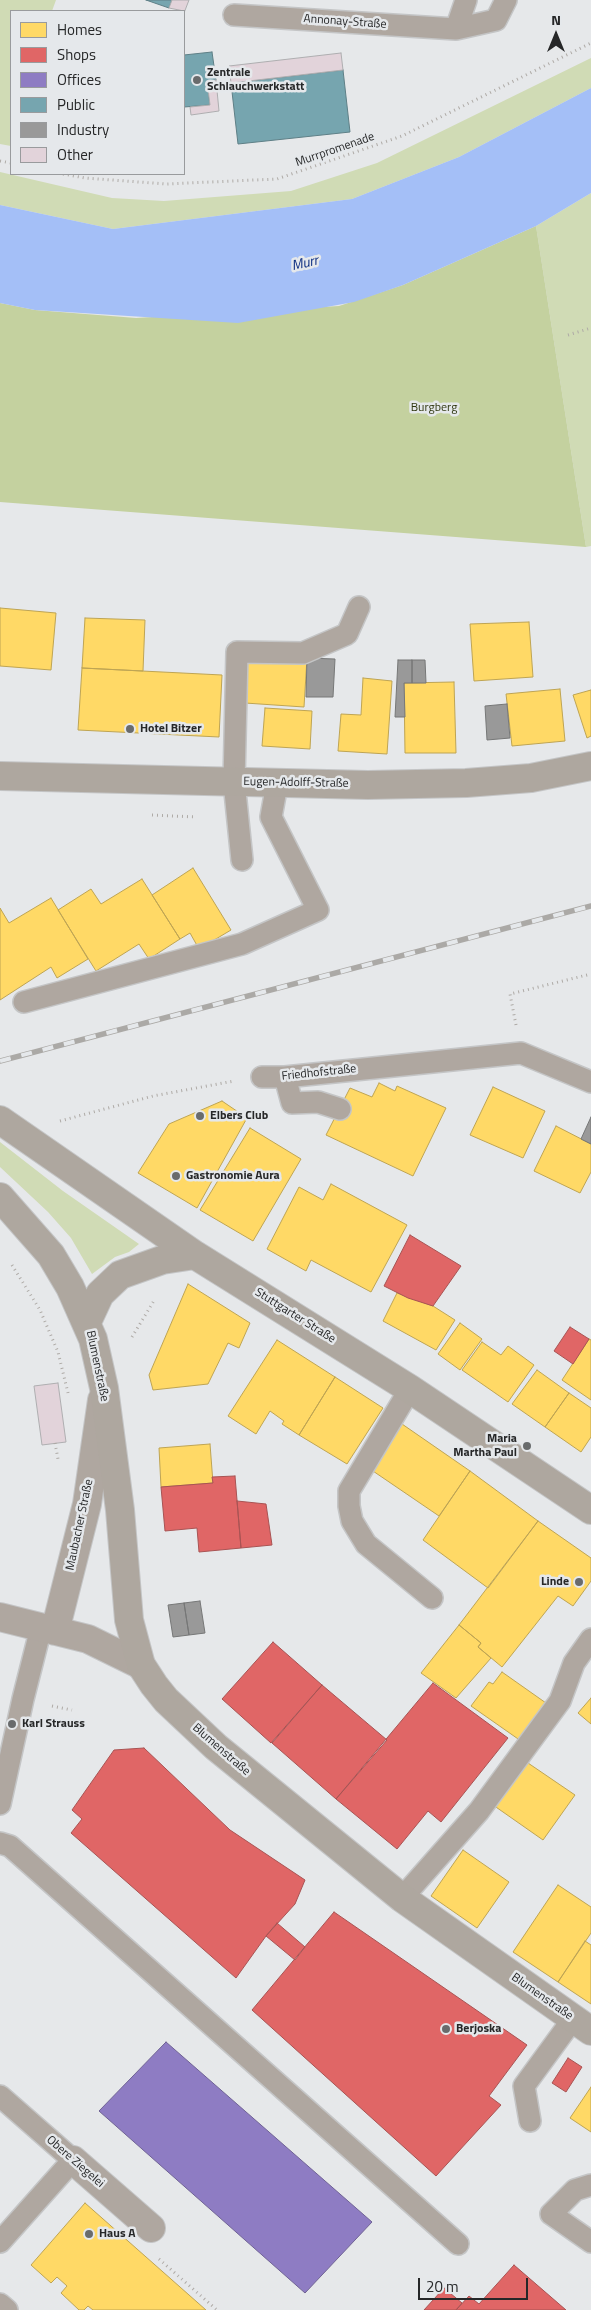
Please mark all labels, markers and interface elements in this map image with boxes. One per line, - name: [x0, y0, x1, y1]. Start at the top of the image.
- text: N: [551, 9, 561, 30]
- legend: [10, 10, 185, 175]
- north arrow: [531, 10, 581, 60]
- street label: Annonay-Straße: [303, 12, 387, 32]
- text: Homes: [57, 18, 102, 41]
- text: Shops: [57, 43, 96, 66]
- place label: Zentrale Schlauchwerkstatt: [207, 66, 304, 94]
- text: Offices: [57, 68, 101, 91]
- marker: Zentrale Schlauchwerkstatt: [191, 74, 203, 86]
- text: Public: [57, 93, 95, 116]
- text: Industry: [57, 118, 109, 141]
- street label: Murrpromenade: [294, 130, 376, 170]
- text: Other: [57, 143, 93, 166]
- water label: Murr: [290, 253, 320, 275]
- park label: Burgberg: [411, 401, 457, 415]
- place label: Hotel Bitzer: [140, 722, 202, 736]
- marker: Hotel Bitzer: [124, 723, 136, 735]
- street label: Eugen-Adolff-Straße: [243, 775, 349, 791]
- street label: Friedhofstraße: [281, 1062, 357, 1084]
- place label: Elbers Club: [210, 1109, 268, 1123]
- marker: Elbers Club: [194, 1110, 206, 1122]
- place label: Gastronomie Aura: [186, 1169, 280, 1183]
- marker: Gastronomie Aura: [170, 1170, 182, 1182]
- street label: Stuttgarter Straße: [252, 1285, 338, 1347]
- street label: Blumenstraße: [82, 1329, 112, 1403]
- place label: Maria Martha Paul: [453, 1432, 517, 1460]
- marker: Maria Martha Paul: [521, 1440, 533, 1452]
- street label: Maubacher Straße: [63, 1478, 97, 1572]
- place label: Linde: [541, 1575, 569, 1589]
- marker: Linde: [573, 1576, 585, 1588]
- place label: Karl Strauss: [22, 1717, 85, 1731]
- marker: Karl Strauss: [6, 1718, 18, 1730]
- street label: Blumenstraße: [189, 1721, 253, 1779]
- street label: Blumenstraße: [508, 1970, 576, 2024]
- place label: Berjoska: [456, 2022, 501, 2036]
- marker: Berjoska: [440, 2023, 452, 2035]
- street label: Obere Ziegelei: [43, 2133, 107, 2191]
- place label: Haus A: [99, 2227, 135, 2241]
- marker: Haus A: [83, 2228, 95, 2240]
- scale bar: [421, 2268, 531, 2300]
- text: 20 m: [426, 2275, 459, 2298]

